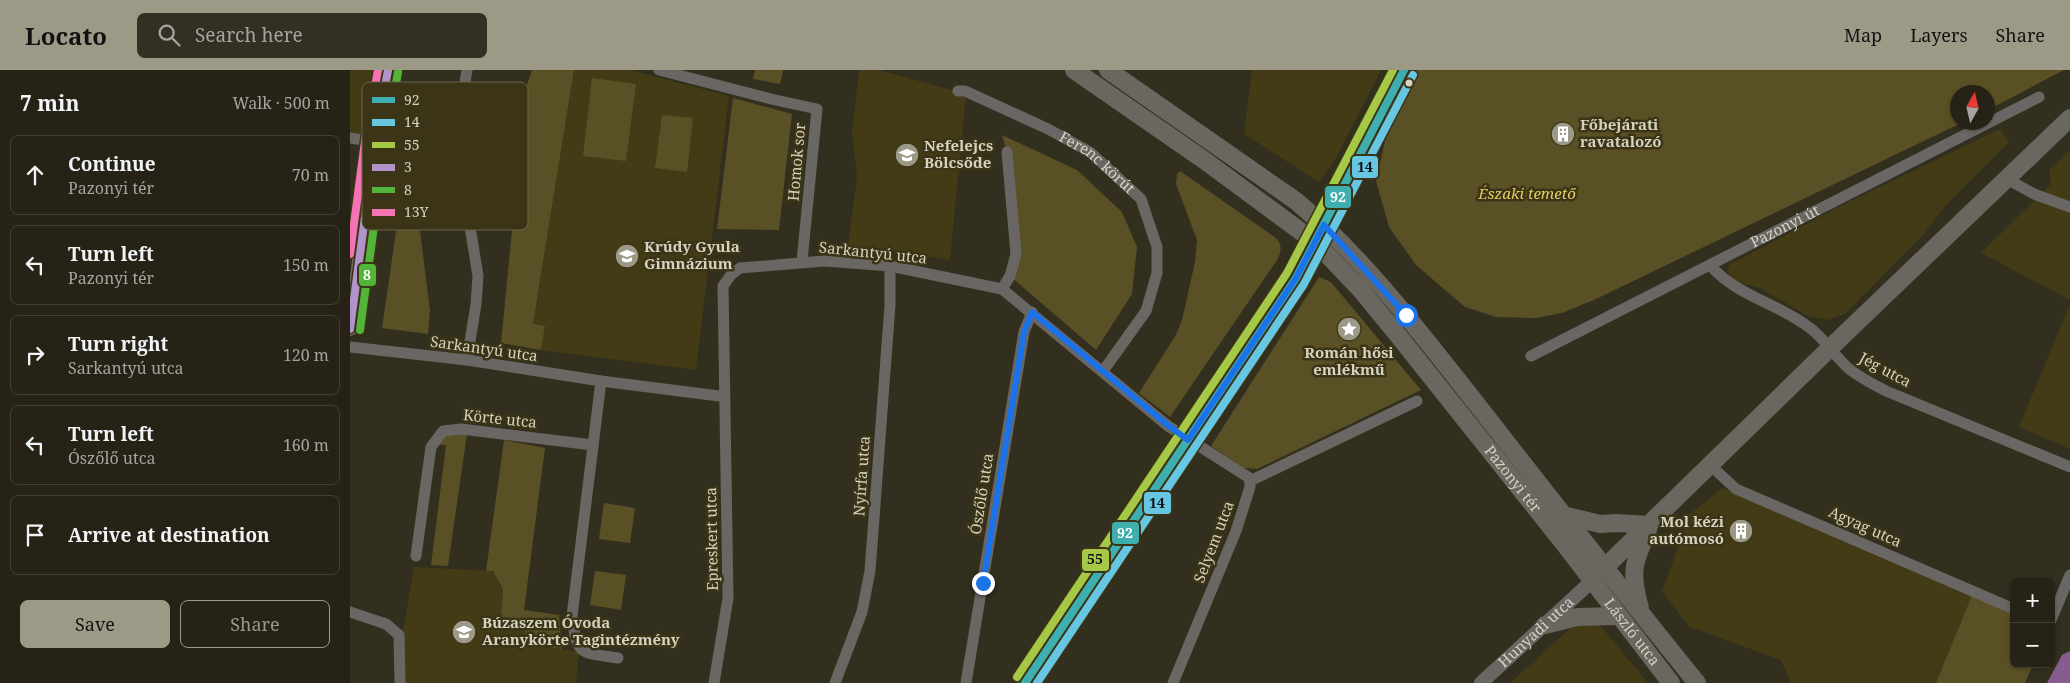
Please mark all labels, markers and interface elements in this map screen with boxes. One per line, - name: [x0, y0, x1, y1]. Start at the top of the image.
- search box: [137, 13, 487, 58]
- text: Locato: [25, 19, 107, 52]
- icon: search: [155, 21, 183, 49]
- text: Search here: [195, 22, 303, 48]
- text: Map: [1844, 23, 1882, 47]
- text: Layers: [1910, 23, 1968, 47]
- text: Share: [1996, 23, 2045, 47]
- unlabelled marker: [1404, 78, 1414, 88]
- legend: [362, 82, 528, 230]
- north arrow: [1950, 85, 1995, 130]
- text: 7 min: [20, 89, 79, 117]
- text: 92: [404, 90, 420, 109]
- text: Walk · 500 m: [233, 92, 330, 114]
- text: 14: [404, 112, 420, 131]
- place label: Főbejárati ravatalozó: [1580, 114, 1661, 151]
- building icon: Főbejárati ravatalozó: [1550, 121, 1576, 147]
- street label: Homok sor: [783, 122, 809, 202]
- street label: Ferenc körút: [1056, 126, 1140, 198]
- text: 55: [404, 135, 420, 154]
- place label: Nefelejcs Bölcsőde: [924, 135, 993, 172]
- school or university icon: Nefelejcs Bölcsőde: [894, 142, 920, 168]
- text: Continue: [68, 151, 156, 177]
- line badge: 14: [1351, 155, 1379, 179]
- text: 3: [404, 157, 412, 176]
- text: 14: [1357, 157, 1373, 176]
- icon: ahead: [21, 161, 49, 189]
- text: 70 m: [292, 164, 329, 186]
- text: Pazonyi tér: [68, 177, 154, 199]
- text: 8: [404, 180, 412, 199]
- park label: Északi temető: [1477, 183, 1577, 203]
- line badge: 92: [1324, 185, 1352, 209]
- text: 92: [1330, 187, 1346, 206]
- street label: Pazonyi út: [1746, 200, 1823, 252]
- text: 13Y: [404, 202, 429, 221]
- place label: Krúdy Gyula Gimnázium: [644, 236, 740, 273]
- street label: Sarkantyú utca: [818, 236, 928, 268]
- text: Turn left: [68, 241, 154, 267]
- school or university icon: Krúdy Gyula Gimnázium: [614, 243, 640, 269]
- icon: left: [21, 251, 49, 279]
- text: 150 m: [283, 254, 329, 276]
- line badge: 8: [358, 263, 377, 287]
- text: 8: [363, 265, 371, 284]
- text: Pazonyi tér: [68, 267, 154, 289]
- route start: [1395, 304, 1418, 327]
- place icon: Román hősi emlékmű: [1336, 316, 1362, 342]
- text: Turn right: [68, 331, 168, 357]
- street label: Sarkantyú utca: [429, 331, 539, 365]
- icon: right: [21, 341, 49, 369]
- place label: Román hősi emlékmű: [1304, 342, 1394, 379]
- text: 120 m: [283, 344, 329, 366]
- street label: Jég utca: [1855, 347, 1915, 391]
- text: Sarkantyú utca: [68, 357, 184, 379]
- street label: Körte utca: [462, 404, 538, 432]
- text: Turn left: [68, 421, 154, 447]
- icon: left: [21, 431, 49, 459]
- text: 160 m: [283, 434, 329, 456]
- street label: Nyírfa utca: [848, 435, 874, 517]
- street label: Pazonyi tér: [1480, 441, 1546, 516]
- text: Ószőlő utca: [68, 447, 156, 469]
- street label: Ószőlő utca: [965, 452, 997, 536]
- street label: Epreskert utca: [700, 487, 722, 591]
- line badge: 14: [1143, 491, 1172, 515]
- text: 14: [1149, 493, 1165, 512]
- street label: Selyem utca: [1188, 498, 1238, 585]
- street label: Agyag utca: [1826, 501, 1905, 551]
- place label: Mol kézi autómosó: [1649, 511, 1725, 548]
- building icon: Mol kézi autómosó: [1728, 518, 1754, 544]
- icon: arrive: [21, 521, 49, 549]
- line badge: 92: [1111, 521, 1140, 545]
- text: Arrive at destination: [68, 522, 270, 548]
- text: 92: [1117, 523, 1133, 542]
- line badge: 55: [1081, 548, 1110, 572]
- text: 55: [1087, 549, 1103, 568]
- route end: [972, 572, 995, 595]
- map controls: [2010, 578, 2055, 668]
- button: +: [2010, 578, 2055, 623]
- street label: Hunyadi utca: [1493, 592, 1578, 671]
- street label: László utca: [1600, 594, 1665, 669]
- button: Save: [20, 600, 170, 648]
- button: Share: [180, 600, 330, 648]
- place label: Búzaszem Óvoda Aranykörte Tagintézmény: [482, 612, 680, 649]
- school or university icon: Búzaszem Óvoda Aranykörte Tagintézmény: [451, 619, 477, 645]
- button: −: [2010, 623, 2055, 668]

